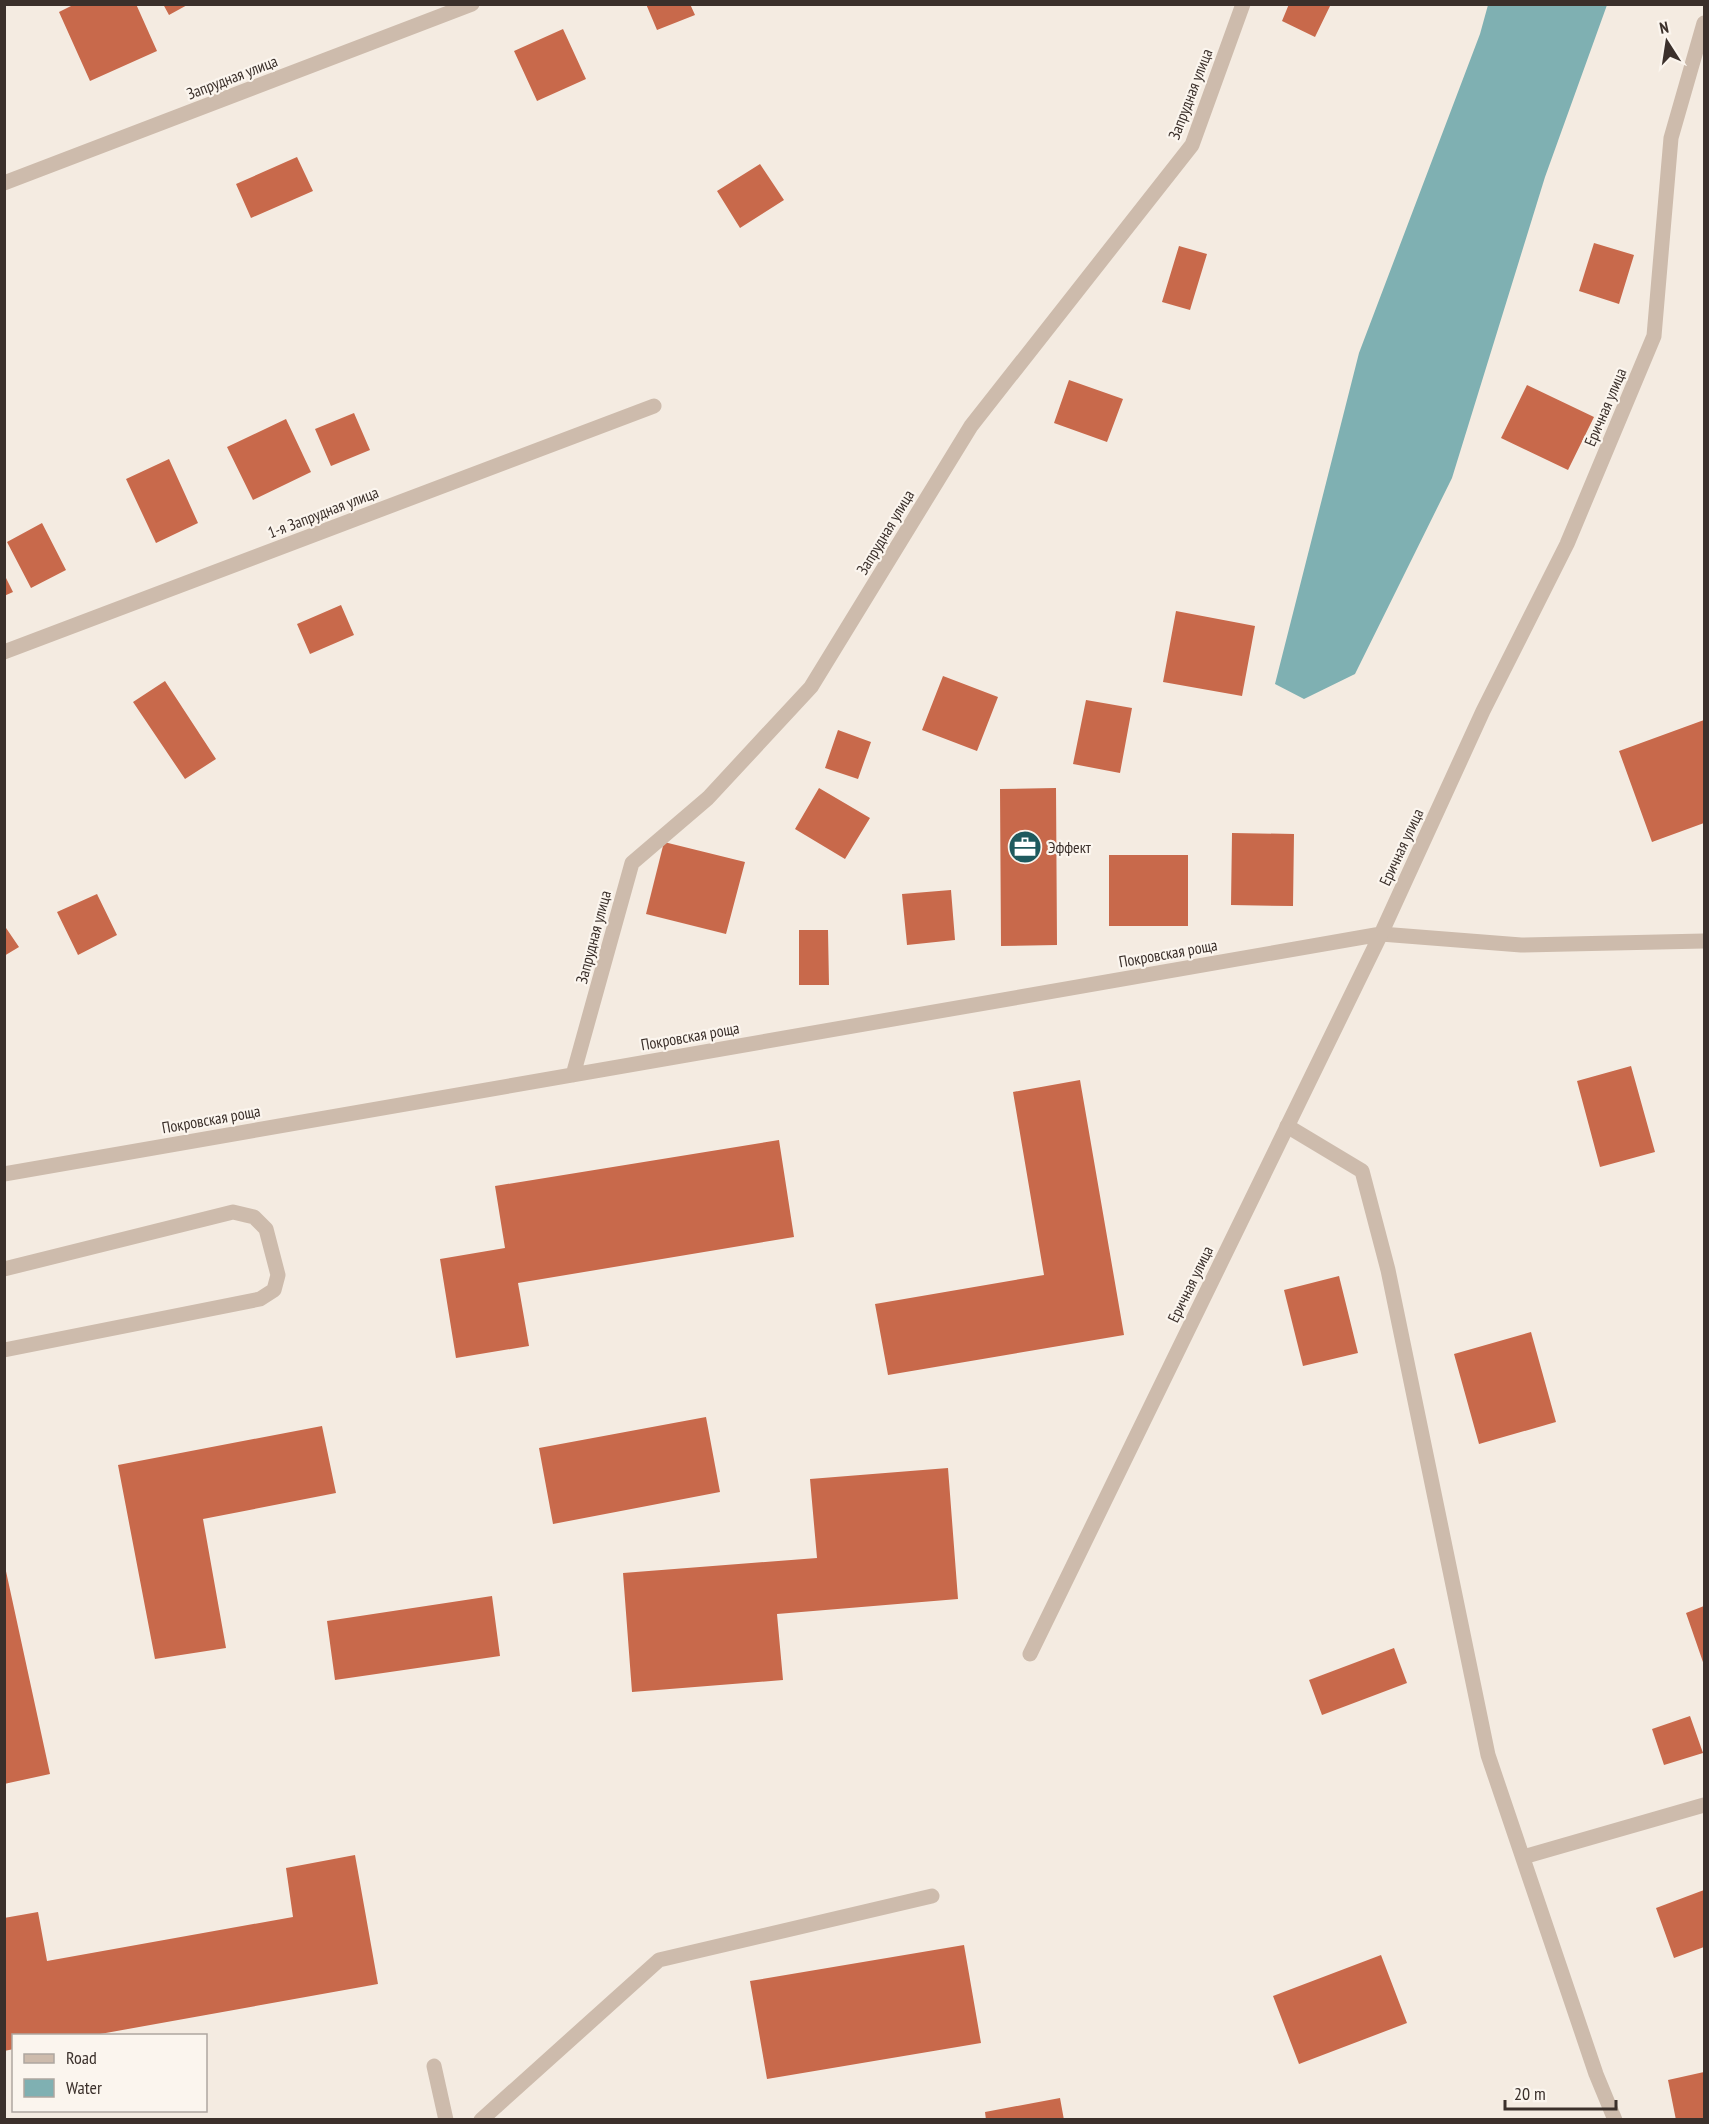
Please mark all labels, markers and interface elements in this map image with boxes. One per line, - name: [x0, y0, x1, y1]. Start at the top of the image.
- north arrow: [1637, 12, 1697, 72]
- text: N: [1658, 17, 1670, 38]
- street label: Запрудная улица: [1164, 46, 1216, 142]
- street label: Запрудная улица: [184, 51, 280, 103]
- street label: Еричная улица: [1580, 365, 1630, 449]
- street label: 1-я Запрудная улица: [265, 482, 381, 542]
- street label: Запрудная улица: [852, 486, 918, 578]
- street label: Еричная улица: [1374, 805, 1428, 889]
- office icon: Эффект: [1007, 829, 1043, 865]
- place label: Эффект: [1048, 837, 1092, 857]
- street label: Запрудная улица: [571, 888, 615, 986]
- street label: Покровская роща: [1117, 934, 1219, 972]
- street label: Покровская роща: [639, 1017, 741, 1055]
- street label: Покровская роща: [160, 1100, 262, 1138]
- street label: Еричная улица: [1163, 1242, 1217, 1326]
- legend: [12, 2034, 207, 2112]
- text: Road: [66, 2046, 97, 2069]
- scale bar: [1505, 2073, 1616, 2111]
- text: Water: [66, 2076, 102, 2099]
- text: 20 m: [1514, 2082, 1546, 2105]

